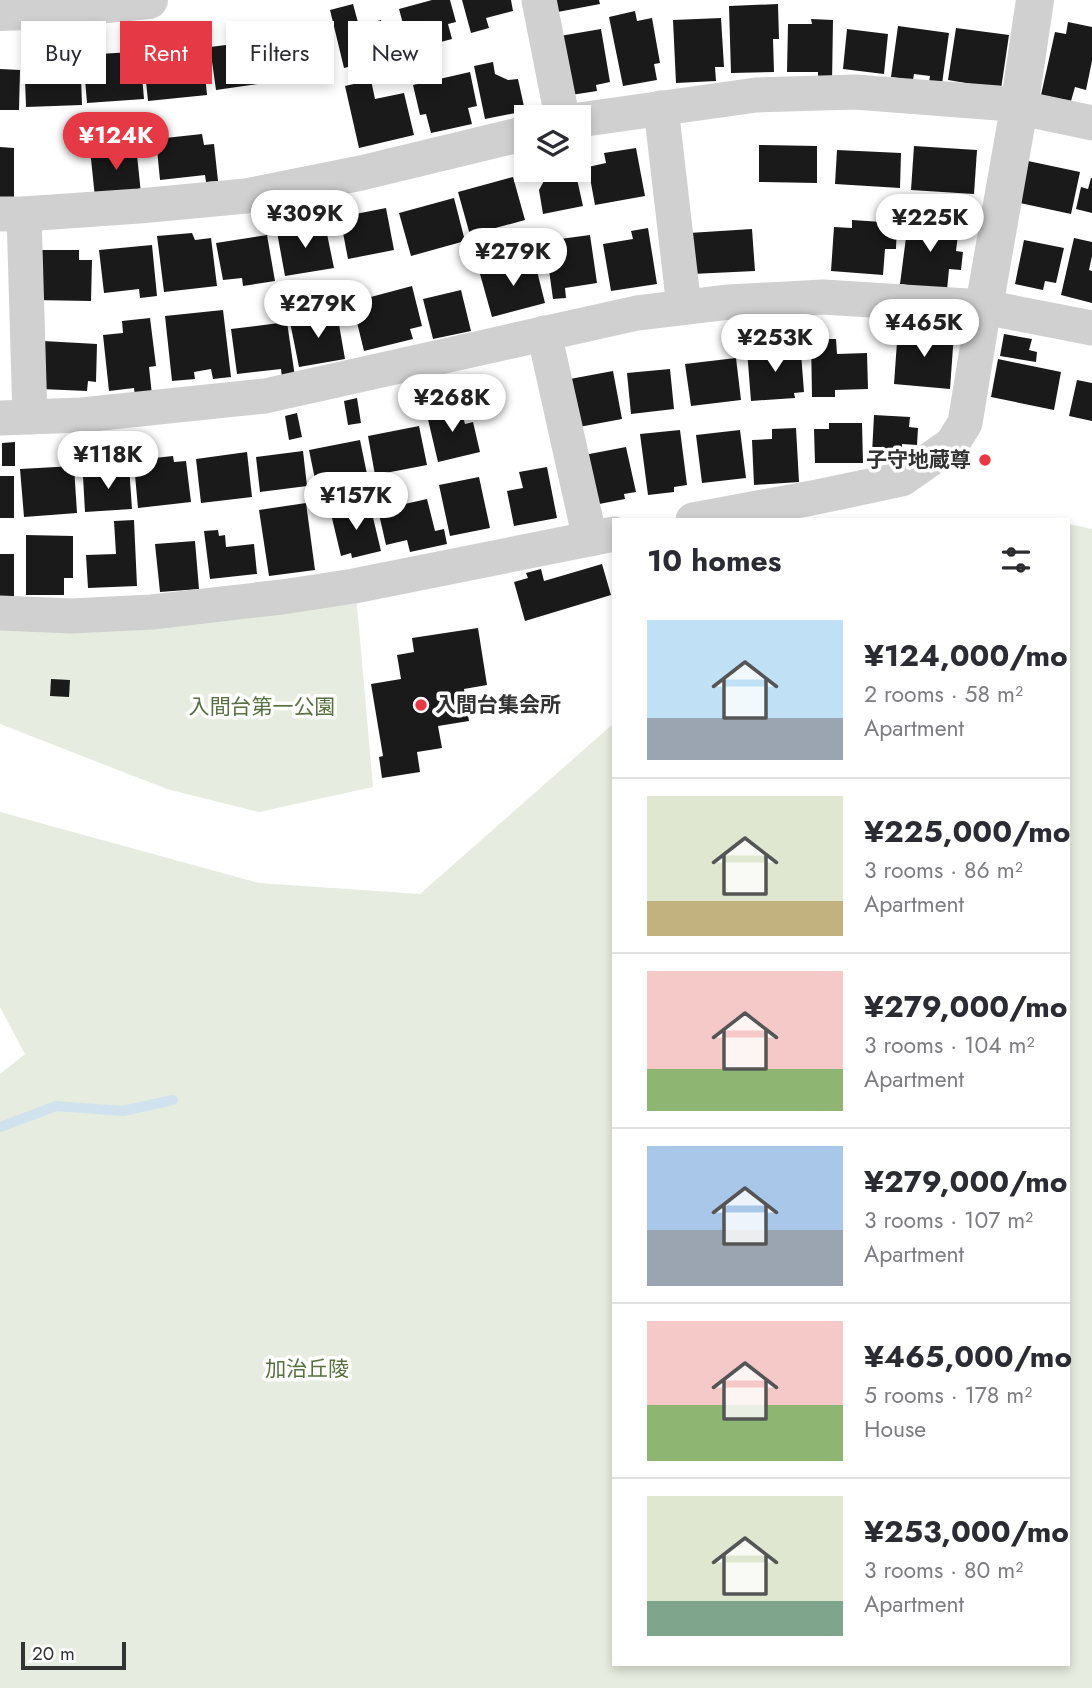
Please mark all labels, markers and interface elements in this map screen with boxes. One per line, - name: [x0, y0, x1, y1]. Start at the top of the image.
- chip: Buy: [21, 21, 106, 84]
- chip: Rent: [120, 21, 212, 84]
- chip: Filters: [226, 21, 334, 84]
- chip: New: [348, 21, 442, 84]
- map controls: [514, 105, 591, 182]
- button: layers: [514, 105, 591, 182]
- pin: ¥124K: [67, 113, 165, 172]
- text: ¥124K: [79, 118, 153, 152]
- pin: ¥309K: [256, 190, 354, 250]
- pin: ¥225K: [881, 194, 979, 254]
- text: ¥309K: [267, 196, 343, 230]
- text: ¥225K: [892, 200, 968, 234]
- pin: ¥279K: [464, 229, 562, 288]
- text: ¥279K: [475, 234, 551, 268]
- pin: ¥279K: [269, 280, 367, 340]
- text: ¥279K: [280, 286, 356, 320]
- pin: ¥465K: [875, 300, 973, 359]
- text: ¥465K: [885, 305, 963, 339]
- pin: ¥253K: [726, 314, 824, 374]
- text: ¥253K: [737, 320, 813, 354]
- pin: ¥268K: [403, 374, 501, 434]
- text: ¥268K: [414, 380, 490, 414]
- pin: ¥118K: [59, 432, 157, 491]
- text: ¥118K: [73, 437, 143, 471]
- place label: 子守地蔵尊: [866, 445, 971, 475]
- marker: 子守地蔵尊: [977, 452, 993, 468]
- pin: ¥157K: [307, 472, 405, 532]
- text: ¥157K: [320, 478, 392, 512]
- text: 10 homes: [647, 539, 781, 582]
- icon: filters: [997, 541, 1035, 579]
- text: ¥124,000/mo: [864, 634, 1068, 677]
- icon: home: [703, 648, 787, 732]
- text: 2 rooms · 58 m²: [864, 677, 1023, 711]
- place label: 入間台集会所: [435, 690, 561, 720]
- park label: 入間台第一公園: [189, 692, 336, 722]
- marker: 入間台集会所: [413, 697, 429, 713]
- text: Apartment: [864, 711, 964, 745]
- text: ¥225,000/mo: [864, 810, 1071, 853]
- icon: home: [703, 824, 787, 908]
- text: 3 rooms · 86 m²: [864, 853, 1023, 887]
- text: Apartment: [864, 887, 964, 921]
- text: ¥279,000/mo: [864, 985, 1068, 1028]
- icon: home: [703, 999, 787, 1083]
- text: 3 rooms · 104 m²: [864, 1028, 1034, 1062]
- text: Apartment: [864, 1062, 964, 1096]
- text: ¥279,000/mo: [864, 1160, 1068, 1203]
- icon: home: [703, 1174, 787, 1258]
- text: 3 rooms · 107 m²: [864, 1203, 1033, 1237]
- text: Apartment: [864, 1237, 964, 1271]
- text: ¥465,000/mo: [864, 1335, 1072, 1378]
- icon: home: [703, 1349, 787, 1433]
- park label: 加治丘陵: [265, 1354, 349, 1384]
- text: 5 rooms · 178 m²: [864, 1378, 1032, 1412]
- text: House: [864, 1412, 926, 1446]
- text: ¥253,000/mo: [864, 1510, 1069, 1553]
- icon: home: [703, 1524, 787, 1608]
- text: 3 rooms · 80 m²: [864, 1553, 1023, 1587]
- text: Apartment: [864, 1587, 964, 1621]
- scale bar: [21, 1639, 126, 1671]
- text: 20 m: [32, 1640, 75, 1667]

